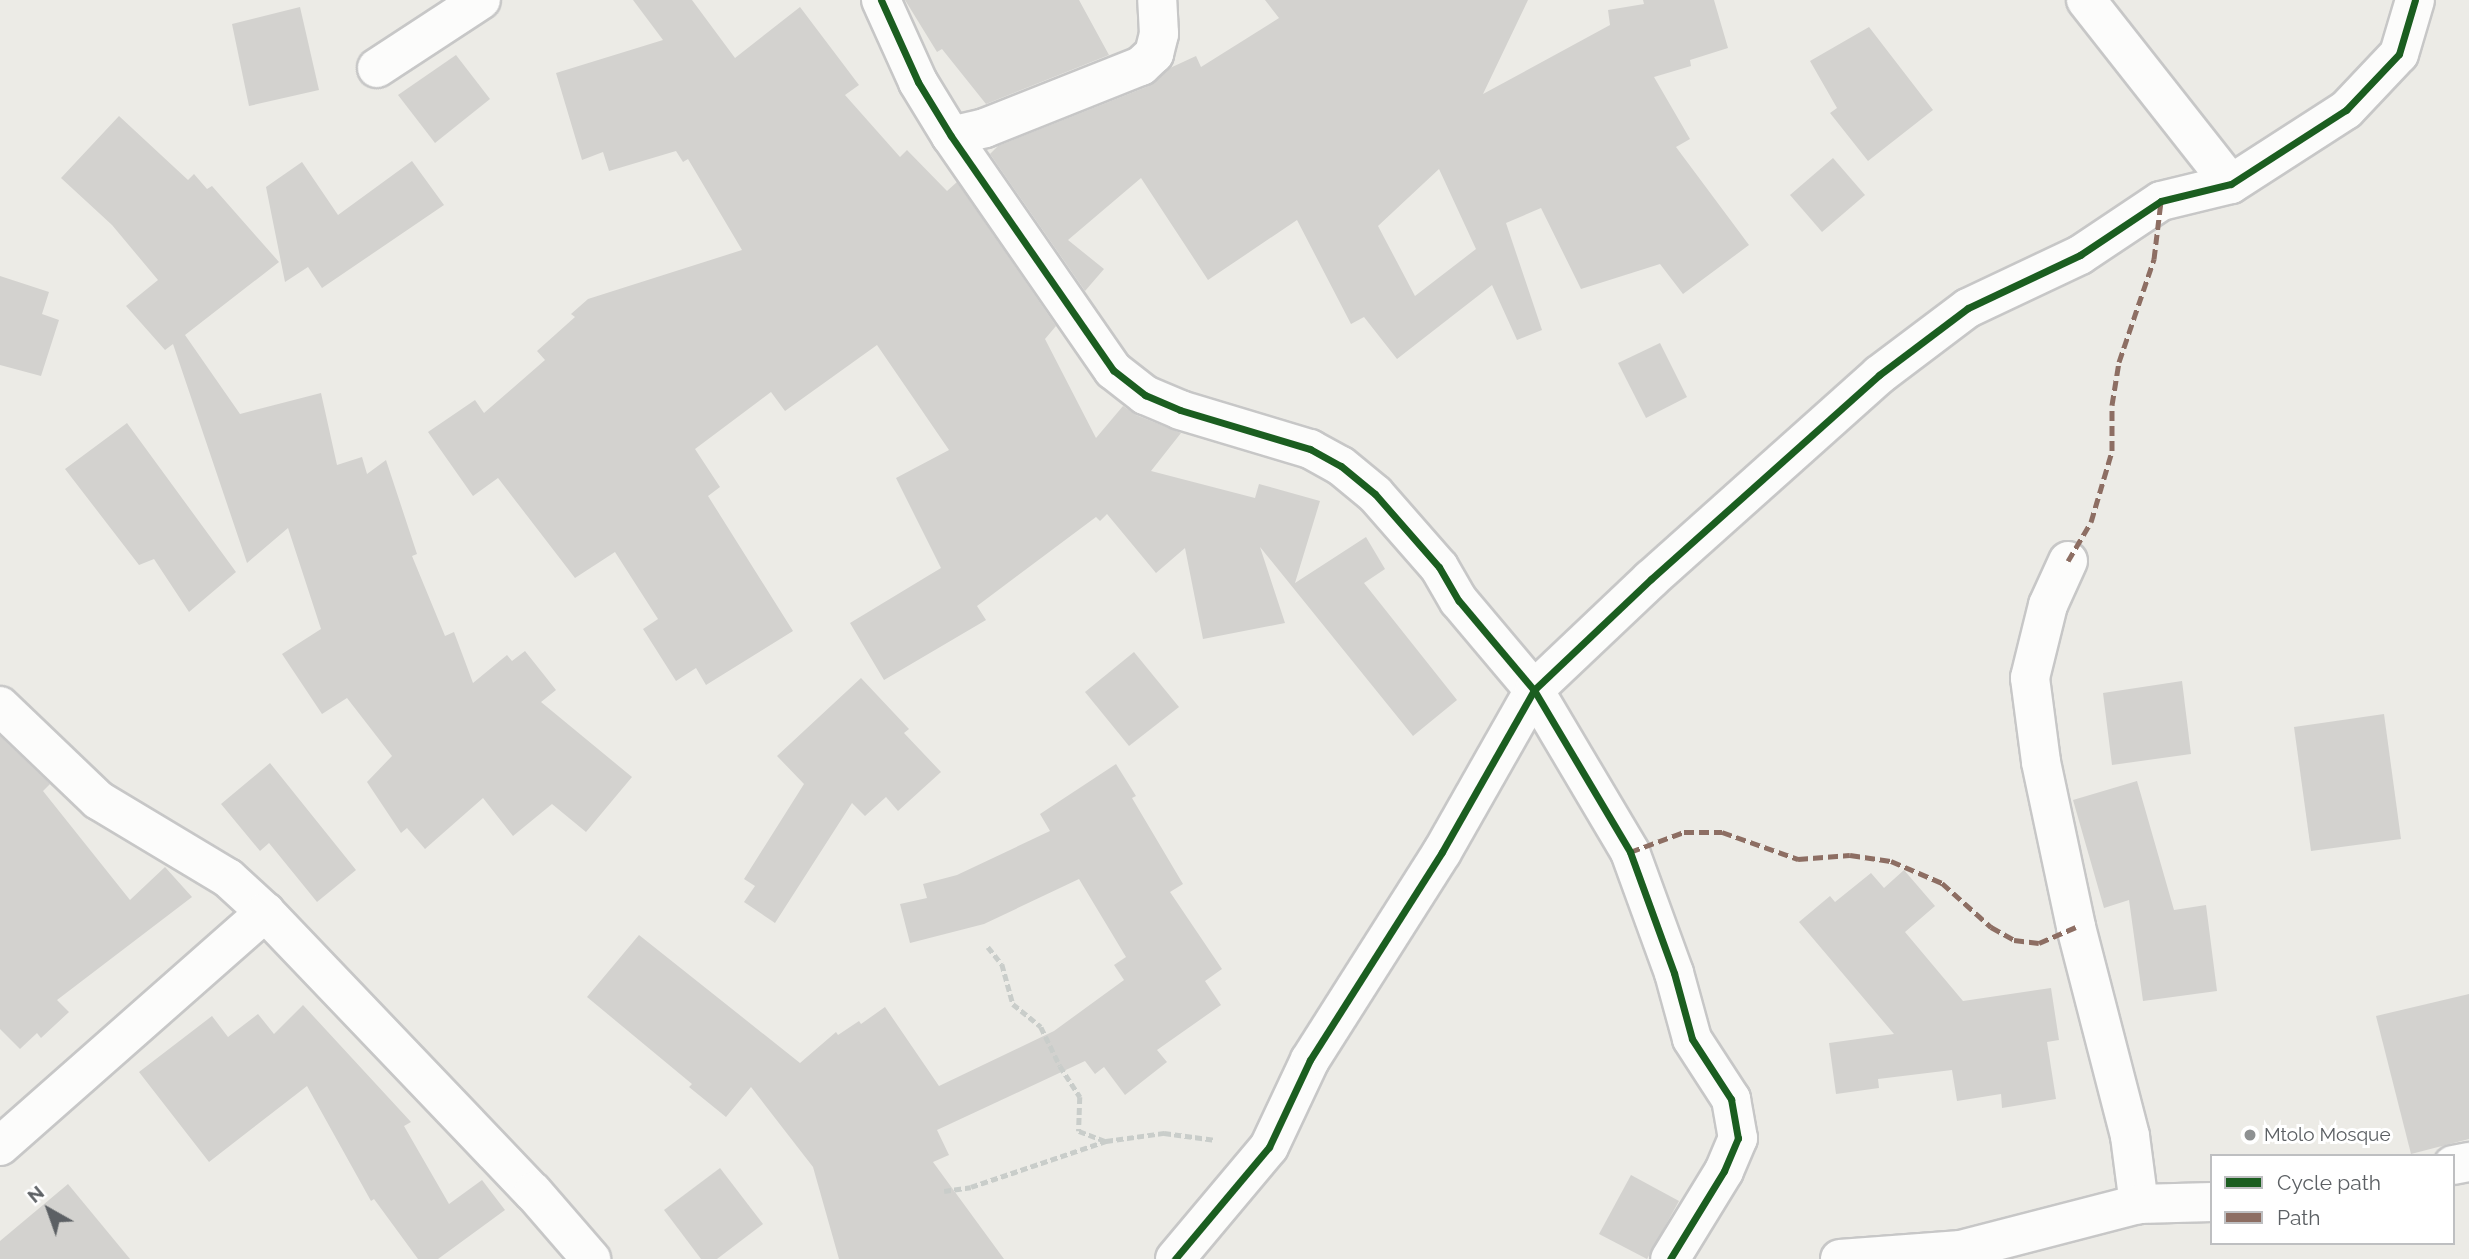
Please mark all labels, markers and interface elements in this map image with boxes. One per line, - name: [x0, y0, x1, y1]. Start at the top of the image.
- place label: Mtolo Mosque: [2264, 1124, 2391, 1146]
- marker: Mtolo Mosque: [2242, 1127, 2258, 1143]
- legend: [2210, 1154, 2455, 1245]
- text: Cycle path: [2277, 1170, 2381, 1195]
- north arrow: [14, 1175, 84, 1245]
- text: N: [23, 1181, 48, 1207]
- text: Path: [2277, 1205, 2321, 1230]

